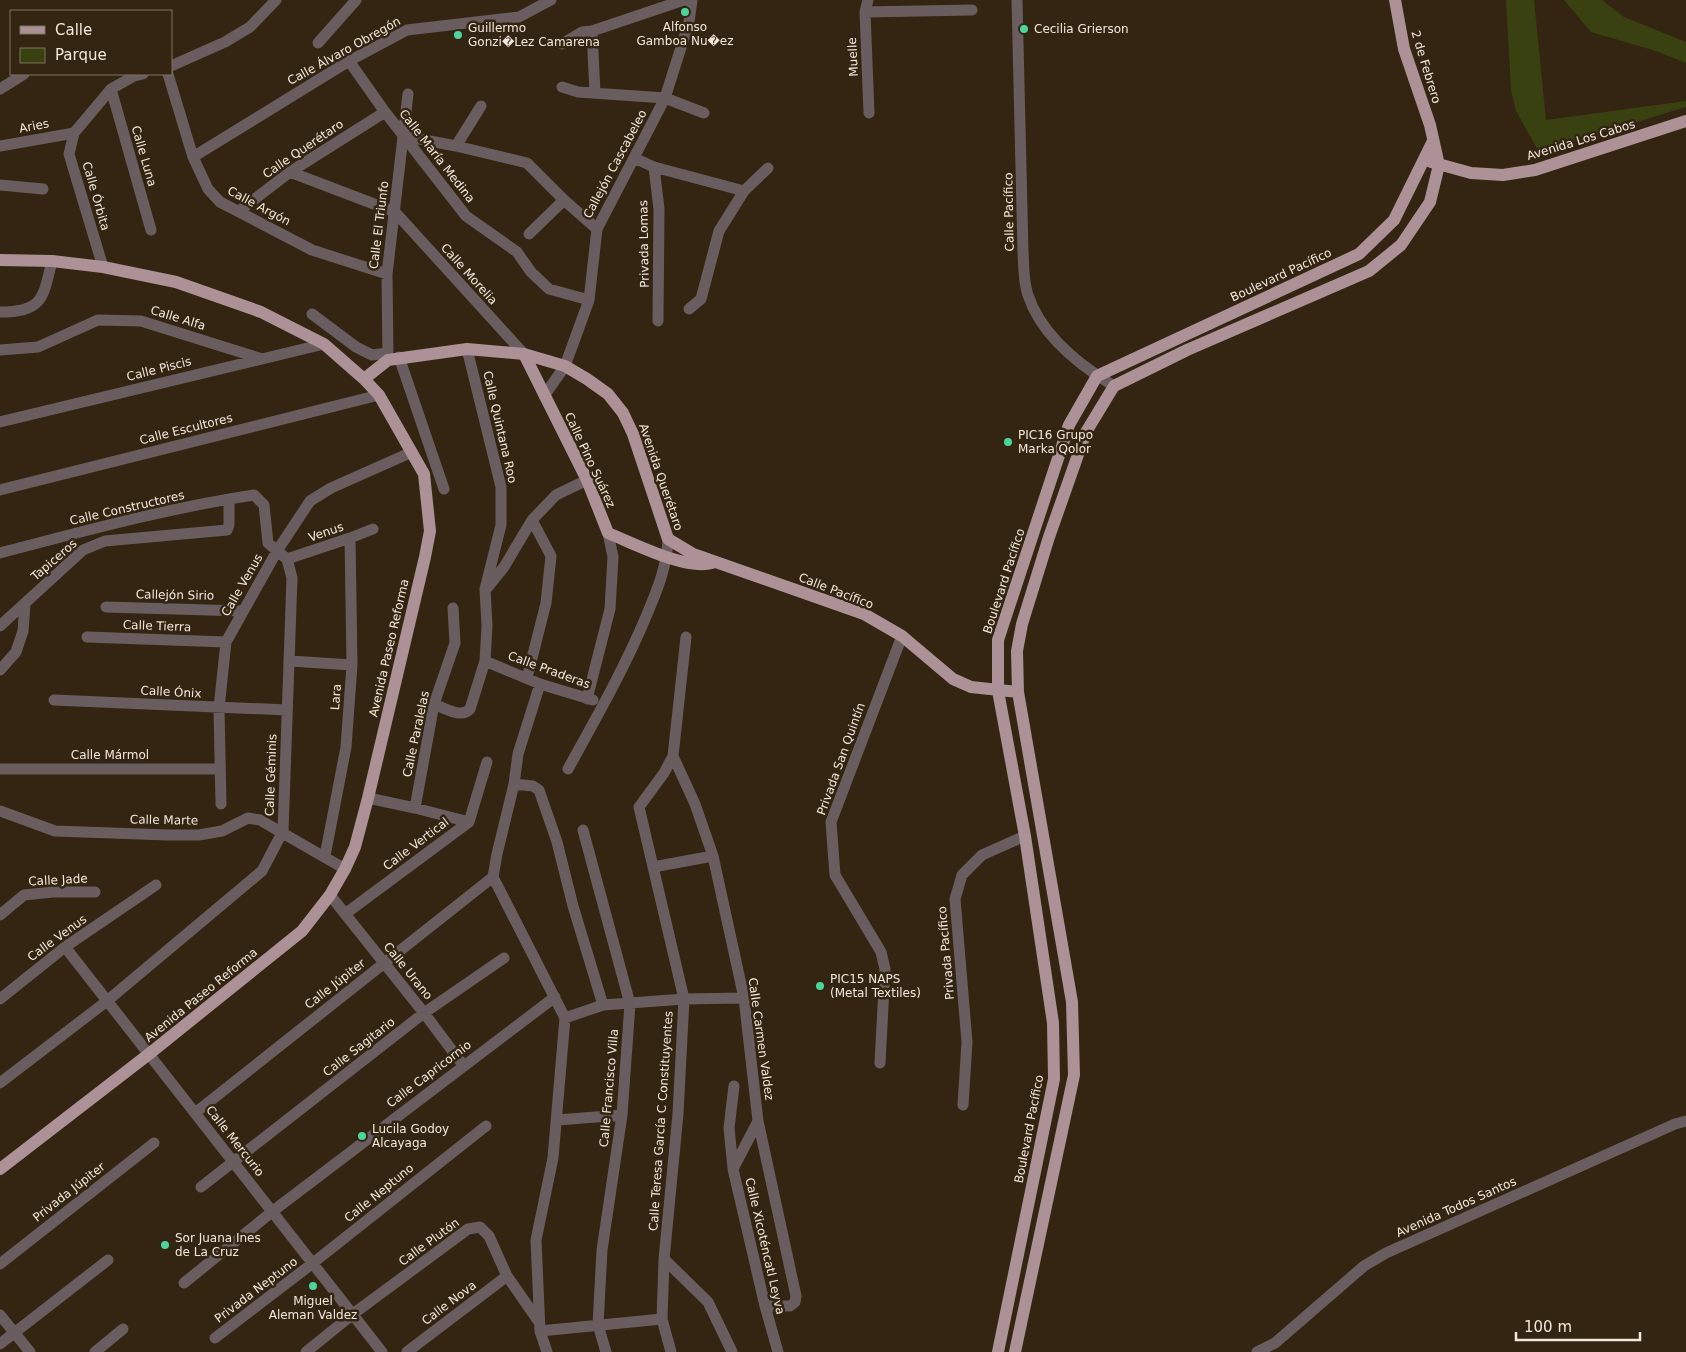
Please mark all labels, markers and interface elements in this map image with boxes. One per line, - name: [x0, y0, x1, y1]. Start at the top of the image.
- marker: Alfonso Gamboa Nu�ez: [679, 6, 691, 18]
- legend: [10, 10, 172, 75]
- street label: Calle Álvaro Obregón: [285, 13, 403, 88]
- place label: Alfonso Gamboa Nu�ez: [636, 20, 734, 48]
- text: Calle: [55, 21, 92, 39]
- place label: Guillermo Gonzi�Lez Camarena: [468, 21, 600, 49]
- place label: Cecilia Grierson: [1034, 22, 1129, 36]
- marker: Cecilia Grierson: [1018, 23, 1030, 35]
- marker: Guillermo Gonzi�Lez Camarena: [452, 29, 464, 41]
- street label: 2 de Febrero: [1408, 29, 1444, 105]
- street label: Muelle: [845, 37, 861, 77]
- text: Parque: [55, 46, 107, 64]
- street label: Calle María Medina: [396, 107, 478, 205]
- street label: Callejón Cascabeleo: [580, 107, 650, 221]
- street label: Aries: [18, 116, 50, 136]
- street label: Calle Querétaro: [260, 117, 346, 181]
- street label: Avenida Los Cabos: [1525, 117, 1637, 163]
- street label: Calle Luna: [129, 124, 159, 188]
- street label: Calle Órbita: [79, 160, 113, 232]
- street label: Calle Pacífico: [1001, 172, 1017, 252]
- street label: Calle El Triunfo: [367, 180, 391, 270]
- street label: Calle Argón: [225, 184, 293, 228]
- street label: Privada Lomas: [636, 200, 652, 288]
- street label: Calle Morelia: [438, 241, 500, 307]
- street label: Boulevard Pacífico: [1228, 245, 1334, 305]
- street label: Calle Alfa: [149, 303, 207, 333]
- street label: Calle Piscis: [125, 354, 193, 384]
- street label: Calle Quintana Roo: [480, 369, 520, 485]
- street label: Calle Pino Suárez: [562, 410, 618, 510]
- street label: Calle Escultores: [138, 411, 234, 447]
- street label: Avenida Querétaro: [636, 422, 686, 532]
- place label: PIC16 Grupo Marka Qolor: [1018, 428, 1093, 456]
- marker: PIC16 Grupo Marka Qolor: [1002, 436, 1014, 448]
- street label: Calle Constructores: [68, 488, 186, 528]
- street label: Venus: [307, 520, 345, 544]
- street label: Boulevard Pacífico: [980, 527, 1028, 635]
- street label: Tapiceros: [28, 536, 80, 584]
- street label: Calle Venus: [219, 551, 265, 619]
- street label: Calle Pacífico: [797, 570, 875, 612]
- street label: Avenida Paseo Reforma: [366, 578, 412, 718]
- street label: Callejón Sirio: [136, 587, 214, 603]
- street label: Calle Tierra: [123, 618, 191, 634]
- street label: Calle Praderas: [506, 649, 592, 691]
- street label: Calle Ónix: [140, 682, 202, 701]
- street label: Lara: [328, 683, 344, 711]
- street label: Calle Paralelas: [400, 690, 432, 778]
- street label: Privada San Quintín: [814, 701, 868, 817]
- street label: Calle Géminis: [263, 734, 279, 816]
- street label: Calle Mármol: [71, 748, 149, 762]
- street label: Calle Marte: [130, 812, 198, 828]
- street label: Calle Vertical: [380, 815, 452, 873]
- street label: Calle Jade: [28, 871, 88, 889]
- street label: Privada Pacífico: [935, 906, 957, 1000]
- street label: Calle Venus: [25, 912, 89, 964]
- street label: Calle Urano: [381, 940, 435, 1002]
- street label: Avenida Paseo Reforma: [142, 945, 260, 1045]
- street label: Calle Júpiter: [302, 956, 368, 1012]
- place label: PIC15 NAPS (Metal Textiles): [830, 972, 921, 1000]
- street label: Calle Carmen Valdez: [745, 977, 777, 1101]
- marker: PIC15 NAPS (Metal Textiles): [814, 980, 826, 992]
- street label: Calle Teresa García C Constituyentes: [646, 1010, 676, 1232]
- street label: Calle Sagitario: [320, 1015, 398, 1079]
- street label: Calle Francisco Villa: [597, 1028, 621, 1148]
- street label: Calle Capricornio: [384, 1038, 474, 1110]
- street label: Boulevard Pacífico: [1012, 1074, 1046, 1184]
- street label: Calle Mercurio: [203, 1103, 267, 1179]
- place label: Lucila Godoy Alcayaga: [372, 1122, 449, 1150]
- marker: Lucila Godoy Alcayaga: [356, 1130, 368, 1142]
- street label: Privada Júpiter: [30, 1159, 108, 1224]
- street label: Calle Neptuno: [342, 1161, 416, 1225]
- street label: Avenida Todos Santos: [1394, 1174, 1518, 1240]
- street label: Calle Xicoténcatl Leyva: [742, 1176, 788, 1316]
- street label: Calle Plutón: [396, 1215, 462, 1269]
- place label: Sor Juana Ines de La Cruz: [175, 1231, 261, 1259]
- marker: Sor Juana Ines de La Cruz: [159, 1239, 171, 1251]
- street label: Privada Neptuno: [212, 1254, 300, 1326]
- street label: Calle Nova: [419, 1278, 479, 1328]
- marker: Miguel Aleman Valdez: [307, 1280, 319, 1292]
- place label: Miguel Aleman Valdez: [269, 1294, 357, 1322]
- scale bar: [1516, 1310, 1640, 1342]
- text: 100 m: [1524, 1318, 1572, 1336]

